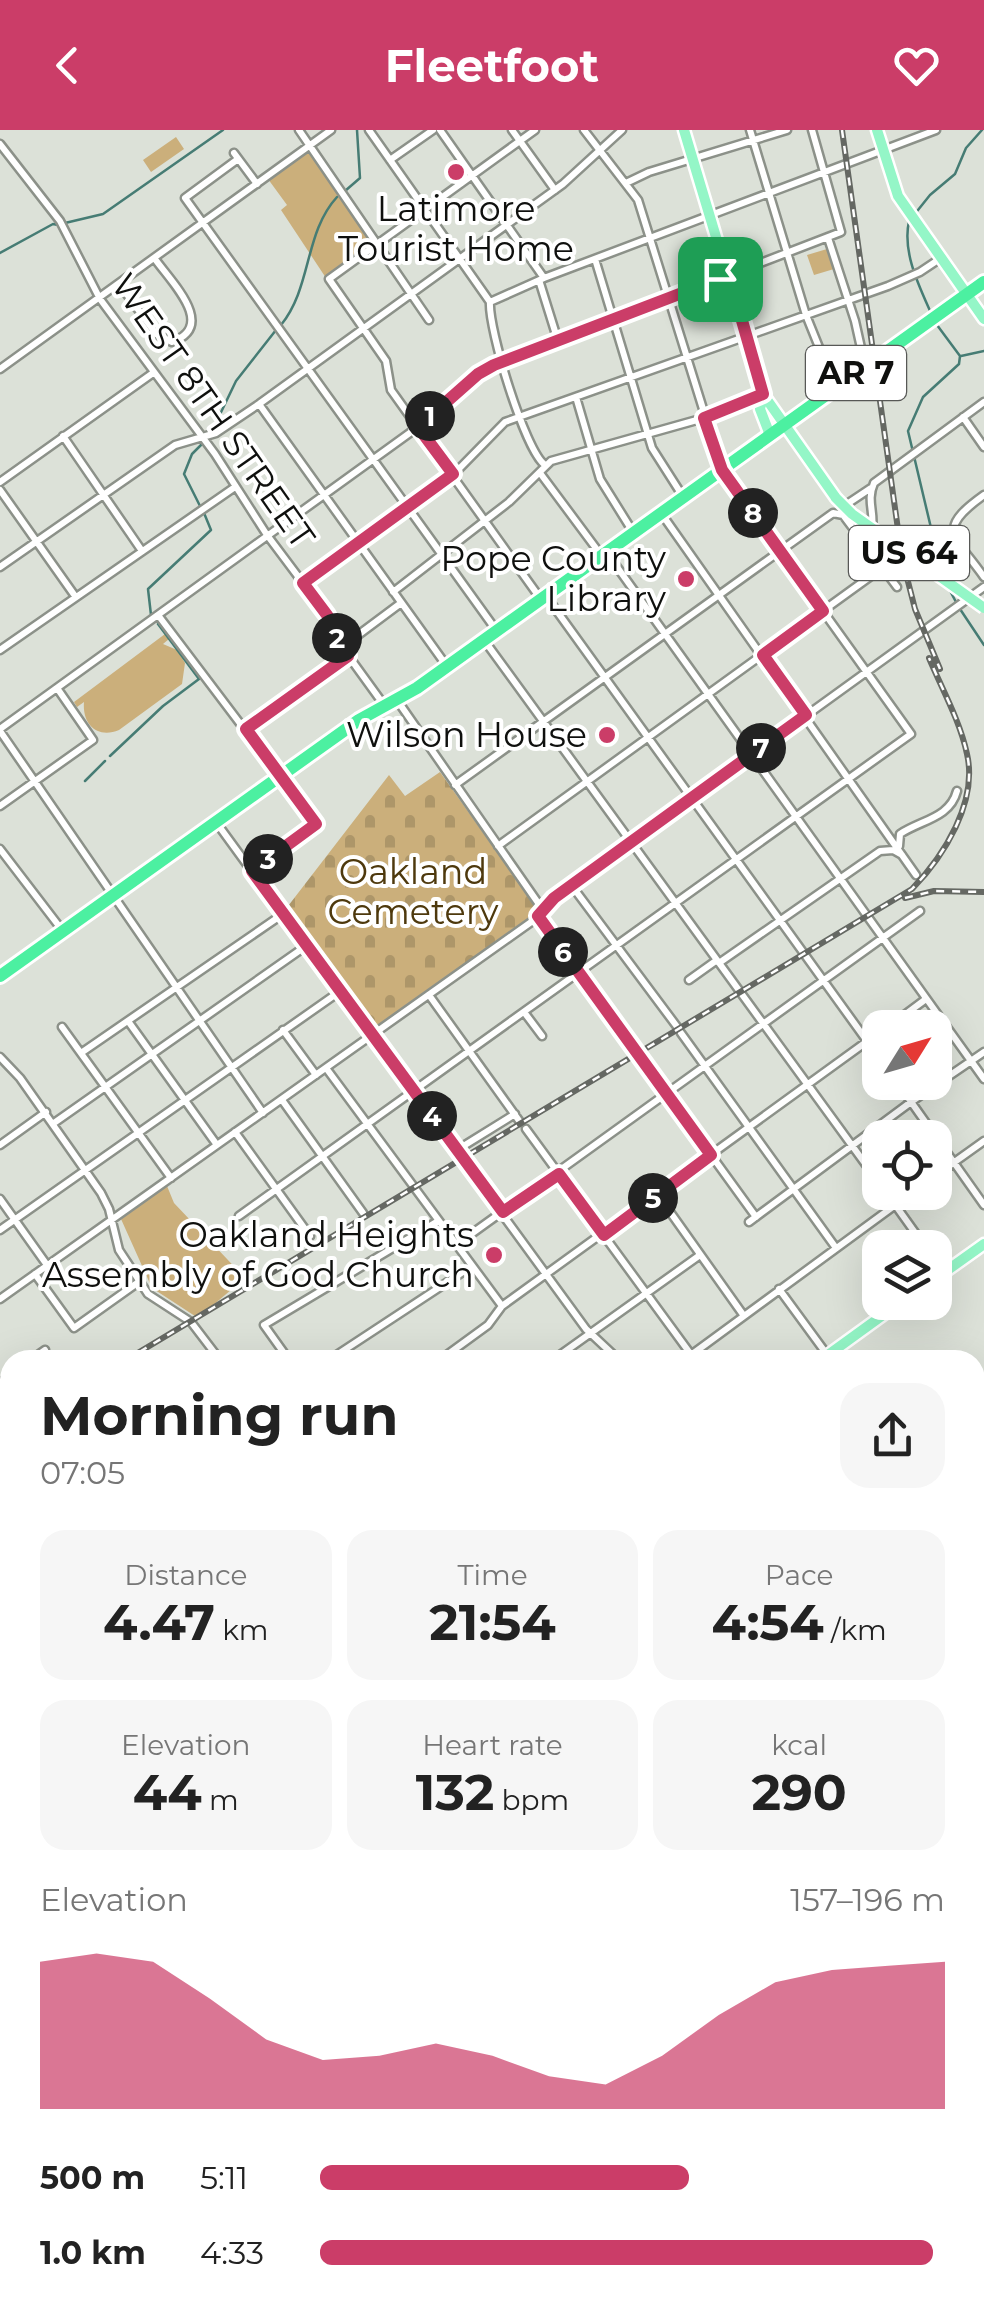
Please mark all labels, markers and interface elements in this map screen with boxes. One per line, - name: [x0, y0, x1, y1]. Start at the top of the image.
- icon: back: [40, 38, 95, 93]
- text: Fleetfoot: [385, 38, 599, 93]
- icon: heart: [889, 38, 944, 93]
- marker: Latimore Tourist Home: [445, 161, 467, 183]
- place label: Latimore Tourist Home: [338, 187, 574, 270]
- pin: [678, 237, 763, 322]
- icon: arrive: [693, 252, 748, 307]
- street label: WEST 8TH STREET: [102, 265, 324, 556]
- road number: AR 7: [806, 346, 906, 400]
- pin: 1: [405, 391, 455, 441]
- text: 1: [425, 399, 435, 433]
- pin: 8: [728, 488, 778, 538]
- text: 8: [744, 496, 762, 530]
- road number: US 64: [849, 526, 969, 580]
- place label: Pope County Library: [440, 537, 666, 620]
- marker: Pope County Library: [675, 568, 697, 590]
- pin: 2: [312, 613, 362, 663]
- text: 2: [329, 621, 345, 655]
- place label: Wilson House: [346, 713, 587, 756]
- pin: 7: [736, 723, 786, 773]
- marker: Wilson House: [596, 724, 618, 746]
- text: 7: [752, 731, 770, 765]
- pin: 3: [243, 834, 293, 884]
- text: 3: [260, 842, 276, 876]
- park label: Oakland Cemetery: [328, 850, 498, 933]
- pin: 6: [538, 927, 588, 977]
- text: 6: [554, 935, 572, 969]
- north arrow: [862, 1010, 952, 1100]
- map controls: [862, 1010, 952, 1320]
- pin: 4: [407, 1091, 457, 1141]
- text: 4: [422, 1099, 442, 1133]
- button: locate: [862, 1120, 952, 1210]
- pin: 5: [628, 1173, 678, 1223]
- text: 5: [645, 1181, 661, 1215]
- place label: Oakland Heights Assembly of God Church: [42, 1213, 474, 1296]
- button: layers: [862, 1230, 952, 1320]
- marker: Oakland Heights Assembly of God Church: [483, 1244, 505, 1266]
- text: Morning run: [40, 1382, 398, 1449]
- button: share: [840, 1383, 945, 1488]
- text: 07:05: [40, 1453, 125, 1492]
- text: Distance: [124, 1558, 247, 1592]
- text: Time: [457, 1558, 528, 1592]
- text: Pace: [765, 1558, 833, 1592]
- text: 4.47: [103, 1592, 215, 1653]
- text: 21:54: [429, 1592, 556, 1653]
- text: 4:54: [712, 1592, 824, 1653]
- text: km: [215, 1613, 269, 1647]
- text: /km: [824, 1613, 887, 1647]
- text: Elevation: [121, 1728, 251, 1762]
- text: Heart rate: [422, 1728, 563, 1762]
- text: kcal: [771, 1728, 827, 1762]
- text: 44: [133, 1762, 202, 1823]
- text: 132: [416, 1762, 494, 1823]
- text: 290: [752, 1762, 847, 1823]
- text: m: [202, 1783, 239, 1817]
- text: bpm: [494, 1783, 569, 1817]
- text: Elevation: [40, 1880, 188, 1919]
- text: 157–196 m: [790, 1880, 945, 1919]
- text: 500 m: [40, 2158, 145, 2197]
- text: 5:11: [200, 2158, 248, 2197]
- text: 1.0 km: [40, 2233, 146, 2272]
- text: 4:33: [200, 2233, 264, 2272]

